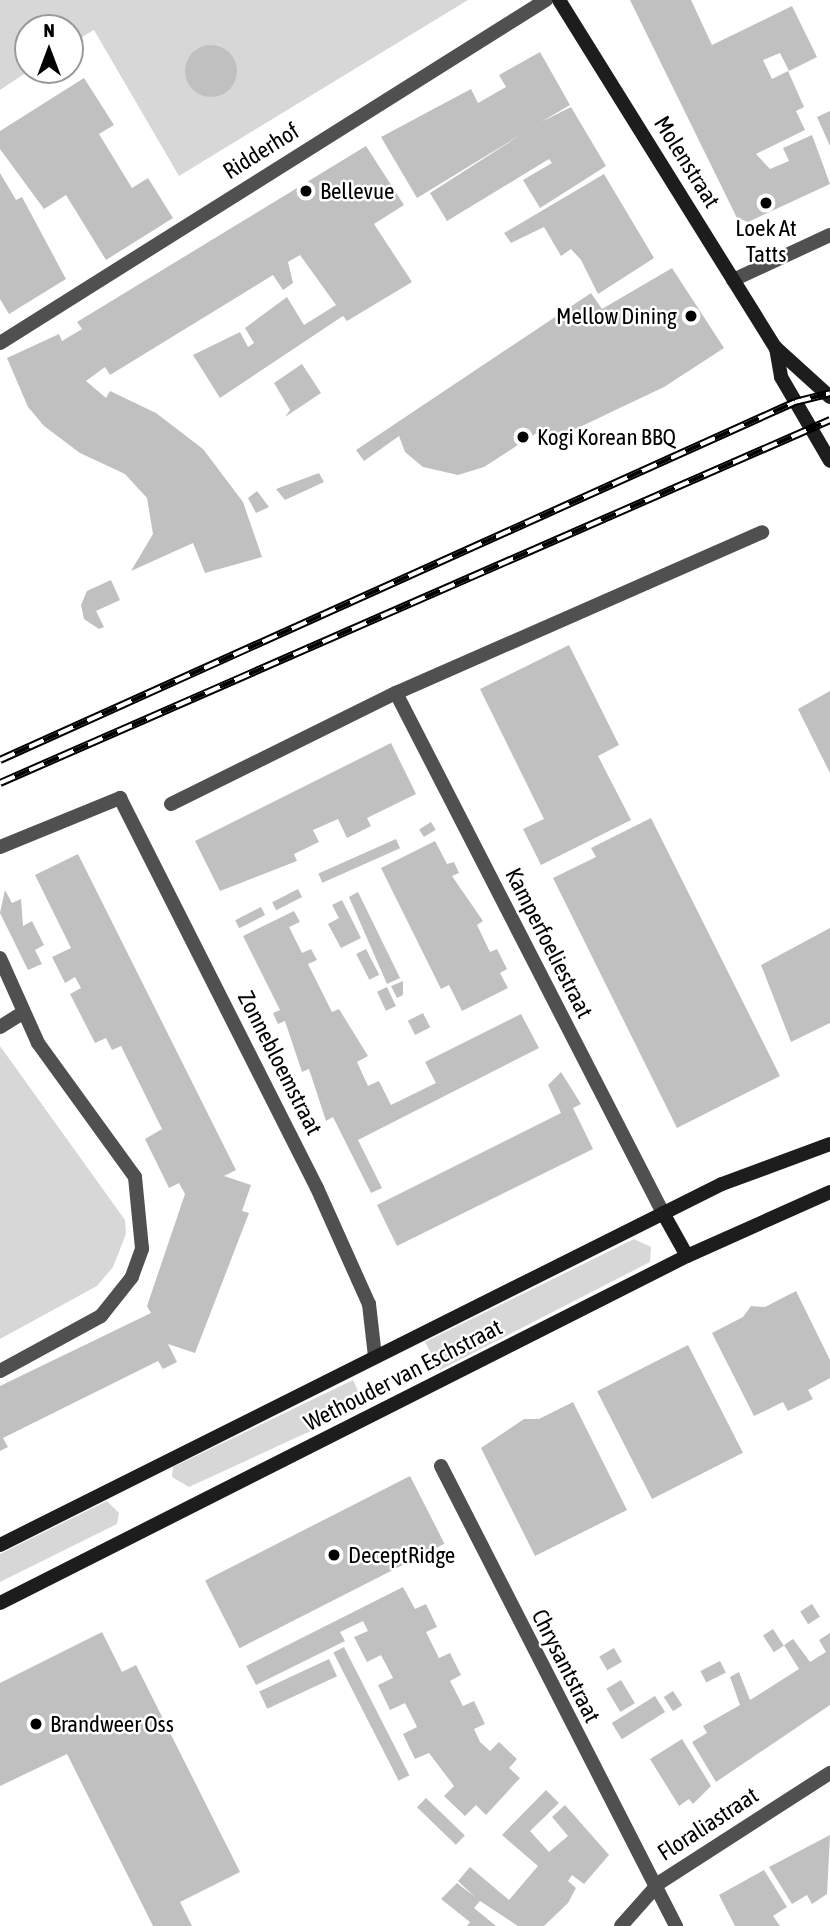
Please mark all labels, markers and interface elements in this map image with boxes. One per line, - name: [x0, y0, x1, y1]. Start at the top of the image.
- north arrow: [14, 14, 84, 84]
- text: N: [43, 19, 55, 41]
- street label: Molenstraat: [648, 111, 726, 213]
- street label: Ridderhof: [218, 117, 304, 185]
- place label: Bellevue: [320, 177, 395, 205]
- marker: Bellevue: [298, 183, 314, 199]
- marker: Loek At Tatts: [758, 195, 774, 211]
- place label: Loek At Tatts: [735, 214, 797, 268]
- place label: Mellow Dining: [556, 302, 677, 330]
- marker: Mellow Dining: [683, 308, 699, 324]
- place label: Kogi Korean BBQ: [537, 423, 676, 451]
- marker: Kogi Korean BBQ: [515, 429, 531, 445]
- street label: Kamperfoeliestraat: [499, 863, 599, 1023]
- street label: Zonnebloemstraat: [232, 987, 328, 1139]
- street label: Wethouder van Eschstraat: [299, 1313, 507, 1437]
- place label: DeceptRidge: [348, 1541, 455, 1569]
- marker: DeceptRidge: [326, 1547, 342, 1563]
- street label: Chrysantstraat: [526, 1605, 606, 1727]
- place label: Brandweer Oss: [50, 1710, 174, 1738]
- marker: Brandweer Oss: [28, 1716, 44, 1732]
- street label: Floraliastraat: [653, 1781, 763, 1867]

